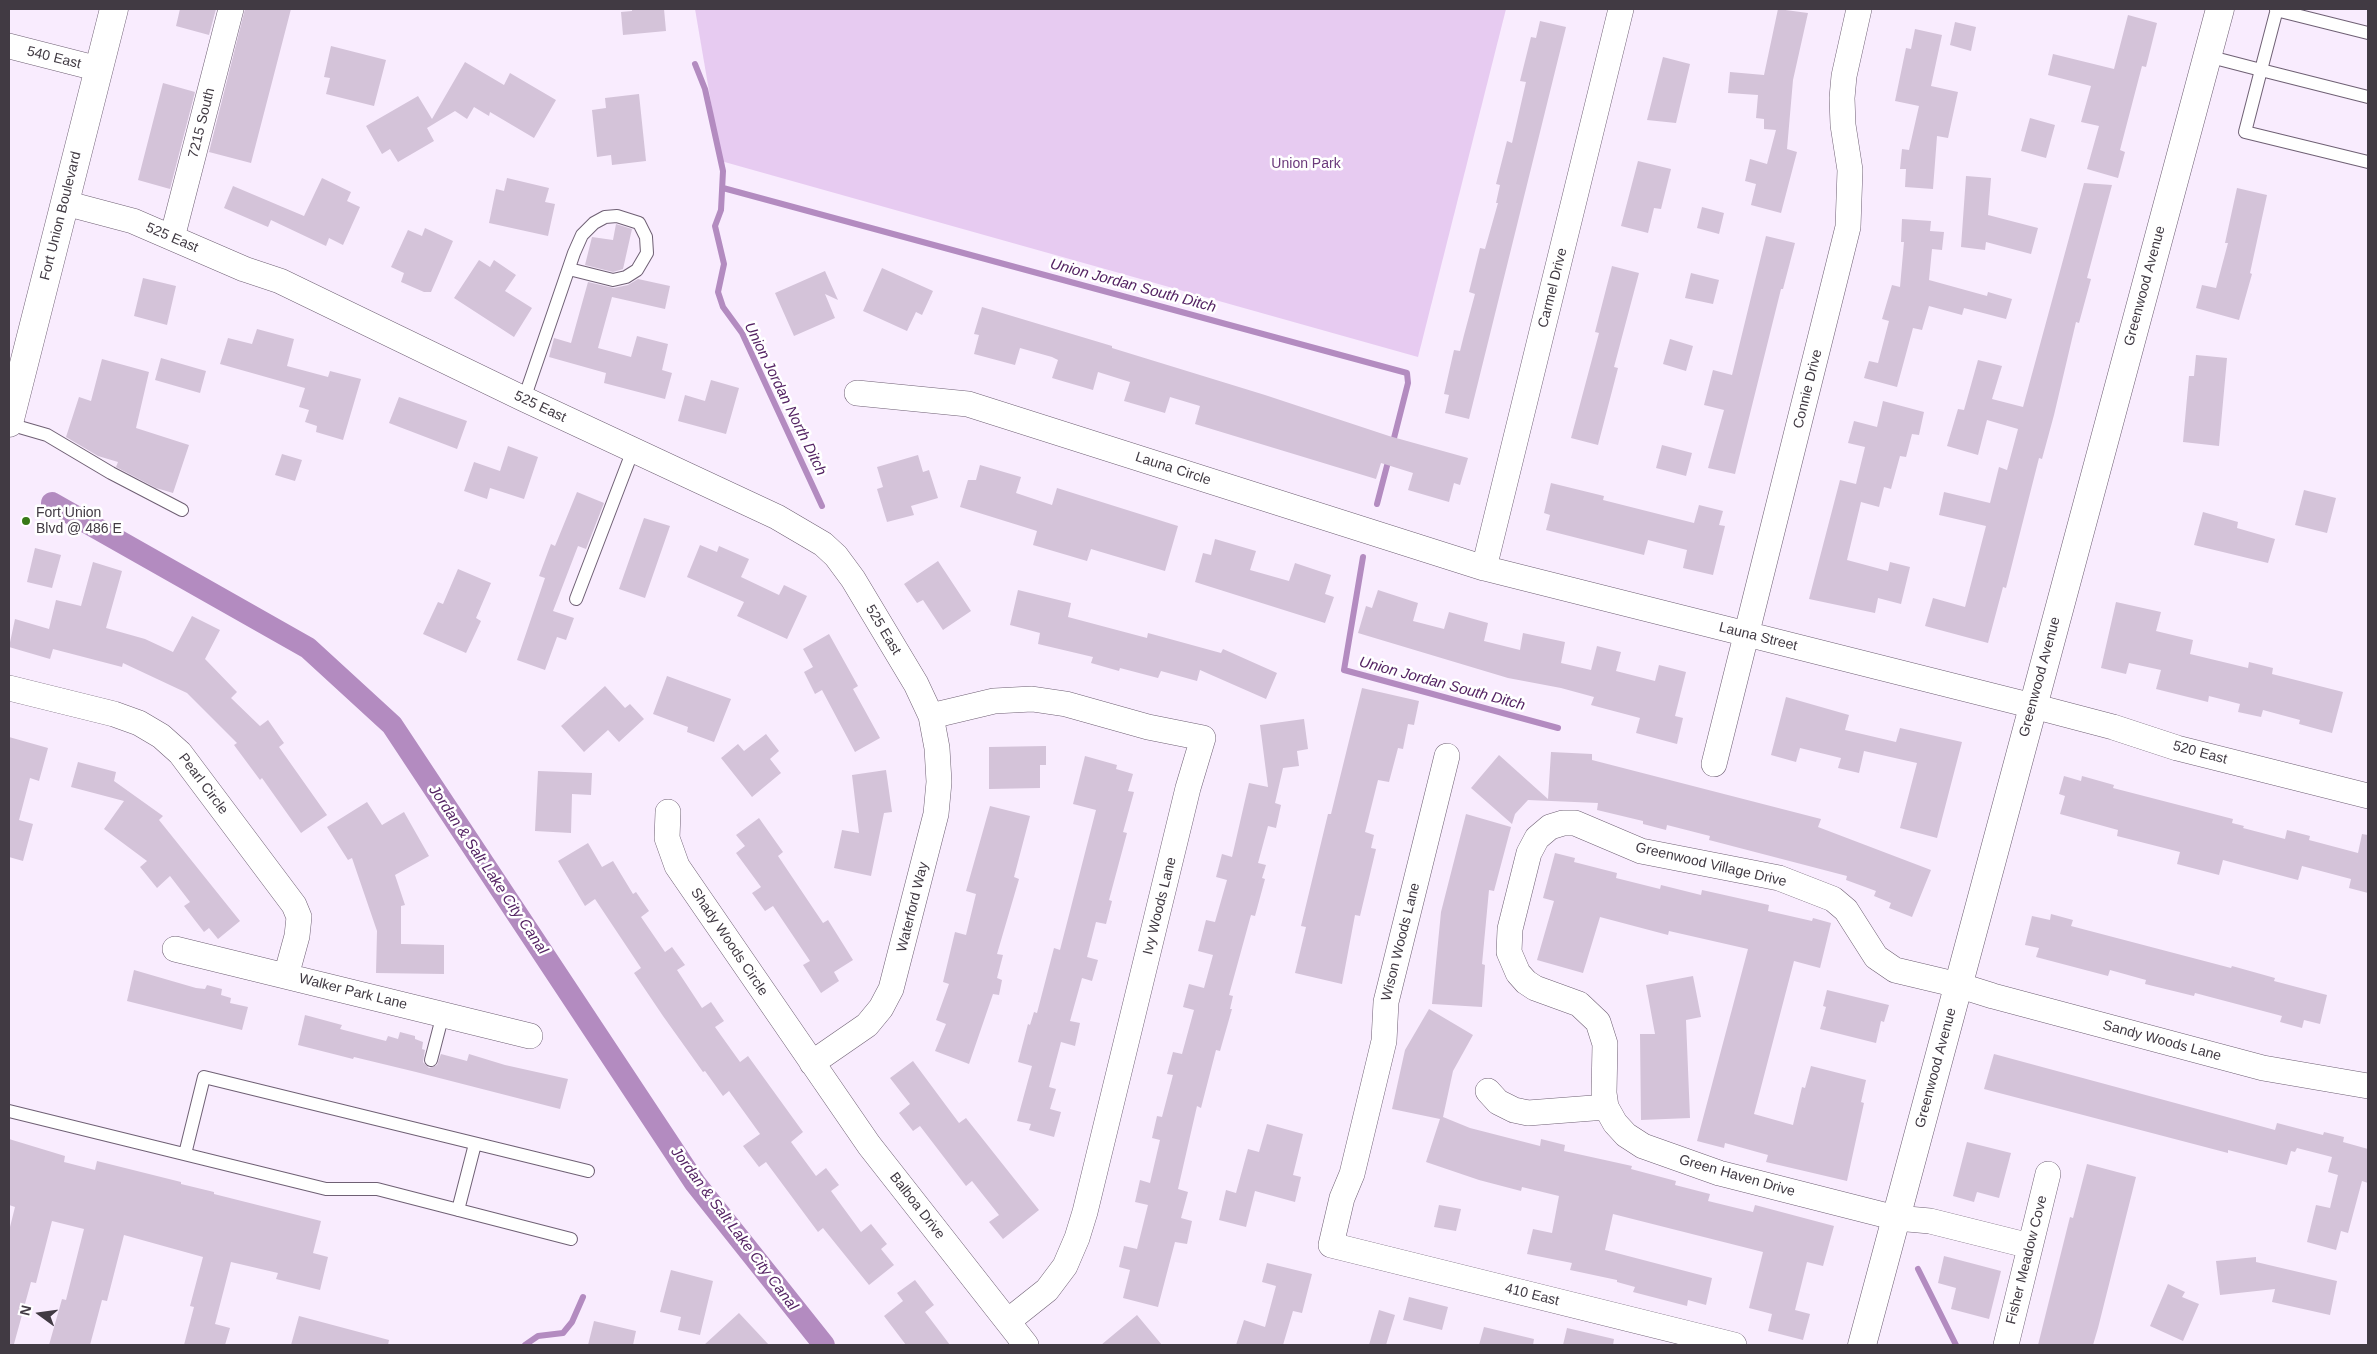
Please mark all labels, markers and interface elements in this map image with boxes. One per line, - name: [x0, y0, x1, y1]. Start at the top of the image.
- street label: 540 East: [25, 43, 83, 73]
- street label: 7215 South: [185, 86, 219, 160]
- street label: Fort Union Boulevard: [37, 150, 85, 282]
- park label: Union Park: [1271, 156, 1341, 172]
- street label: 525 East: [143, 219, 201, 257]
- street label: Greenwood Avenue: [2121, 224, 2169, 348]
- street label: Carmel Drive: [1535, 246, 1571, 330]
- water label: Union Jordan South Ditch: [1048, 255, 1218, 317]
- water label: Union Jordan North Ditch: [740, 319, 830, 479]
- street label: Connie Drive: [1790, 348, 1826, 430]
- street label: 525 East: [511, 388, 569, 426]
- street label: Launa Circle: [1133, 449, 1213, 489]
- place label: Fort Union Blvd @ 486 E: [36, 505, 122, 538]
- marker: Fort Union Blvd @ 486 E: [20, 515, 32, 527]
- street label: 525 East: [862, 602, 904, 658]
- street label: Greenwood Avenue: [2016, 615, 2064, 739]
- street label: Launa Street: [1717, 619, 1799, 655]
- water label: Union Jordan South Ditch: [1357, 653, 1527, 715]
- street label: 520 East: [2171, 738, 2229, 768]
- street label: Pearl Circle: [175, 750, 231, 818]
- water label: Jordan & Salt Lake City Canal: [425, 782, 551, 958]
- street label: Greenwood Village Drive: [1634, 839, 1788, 891]
- street label: Ivy Woods Lane: [1140, 855, 1180, 957]
- street label: Waterford Way: [894, 860, 932, 954]
- street label: Wison Woods Lane: [1378, 881, 1424, 1003]
- street label: Shady Woods Circle: [687, 885, 771, 999]
- street label: Walker Park Lane: [297, 970, 409, 1014]
- street label: Greenwood Avenue: [1912, 1006, 1960, 1130]
- street label: Sandy Woods Lane: [2101, 1017, 2223, 1065]
- water label: Jordan & Salt Lake City Canal: [667, 1144, 801, 1314]
- street label: Green Haven Drive: [1677, 1151, 1797, 1201]
- street label: Balboa Drive: [886, 1169, 948, 1243]
- street label: Fisher Meadow Cove: [2003, 1194, 2051, 1326]
- street label: 410 East: [1503, 1280, 1561, 1310]
- north arrow: [15, 1289, 65, 1339]
- text: N: [16, 1304, 34, 1317]

